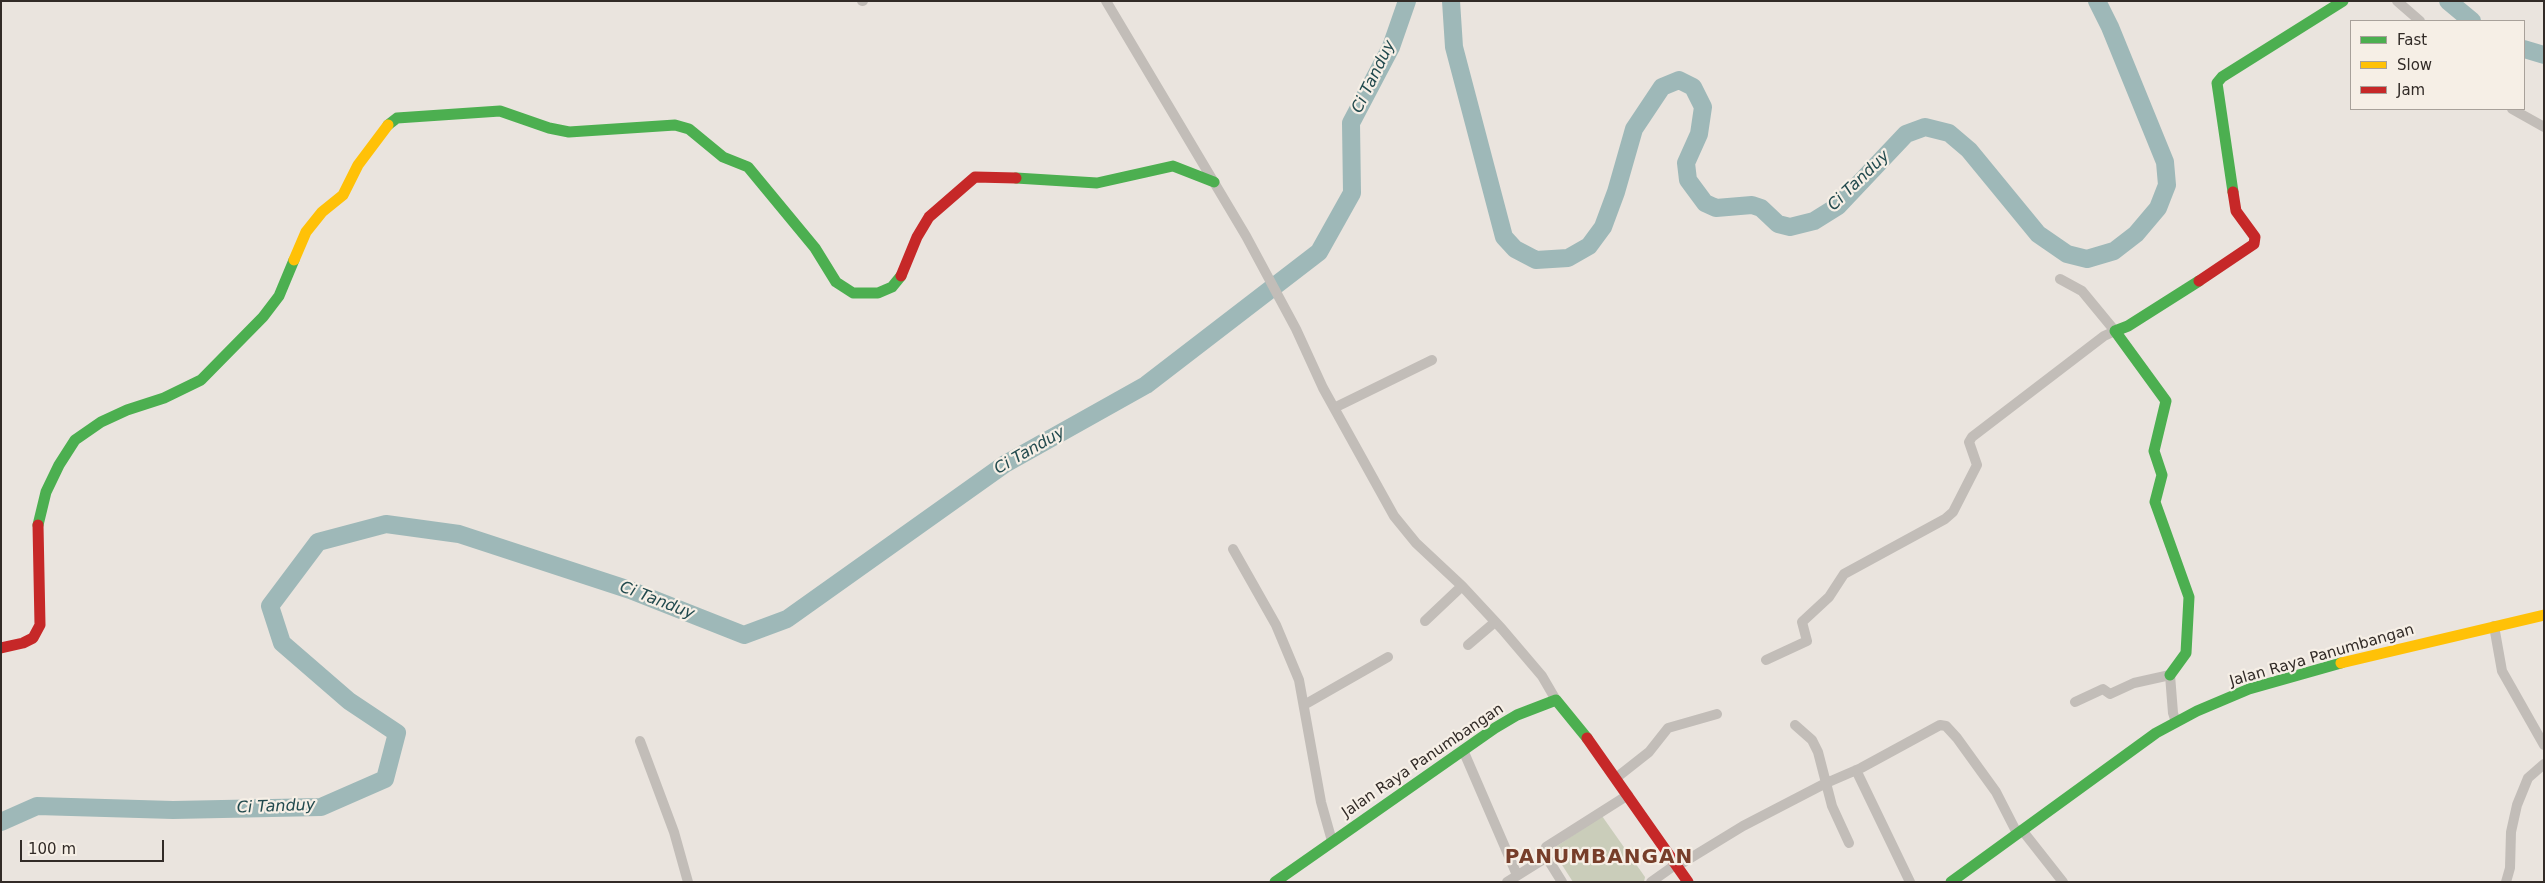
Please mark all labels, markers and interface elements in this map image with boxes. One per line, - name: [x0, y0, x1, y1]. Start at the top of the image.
- legend: [2350, 20, 2525, 110]
- text: Fast: [2397, 31, 2427, 49]
- water label: Ci Tanduy: [1348, 38, 1400, 116]
- text: Slow: [2397, 56, 2432, 74]
- text: Jam: [2397, 81, 2425, 99]
- water label: Ci Tanduy: [1824, 147, 1894, 215]
- water label: Ci Tanduy: [991, 423, 1069, 479]
- water label: Ci Tanduy: [617, 578, 697, 624]
- street label: Jalan Raya Panumbangan: [2228, 621, 2416, 691]
- street label: Jalan Raya Panumbangan: [1339, 700, 1507, 822]
- water label: Ci Tanduy: [236, 796, 316, 818]
- scale bar: [22, 830, 166, 862]
- text: 100 m: [28, 840, 76, 858]
- district label: PANUMBANGAN: [1503, 846, 1695, 870]

